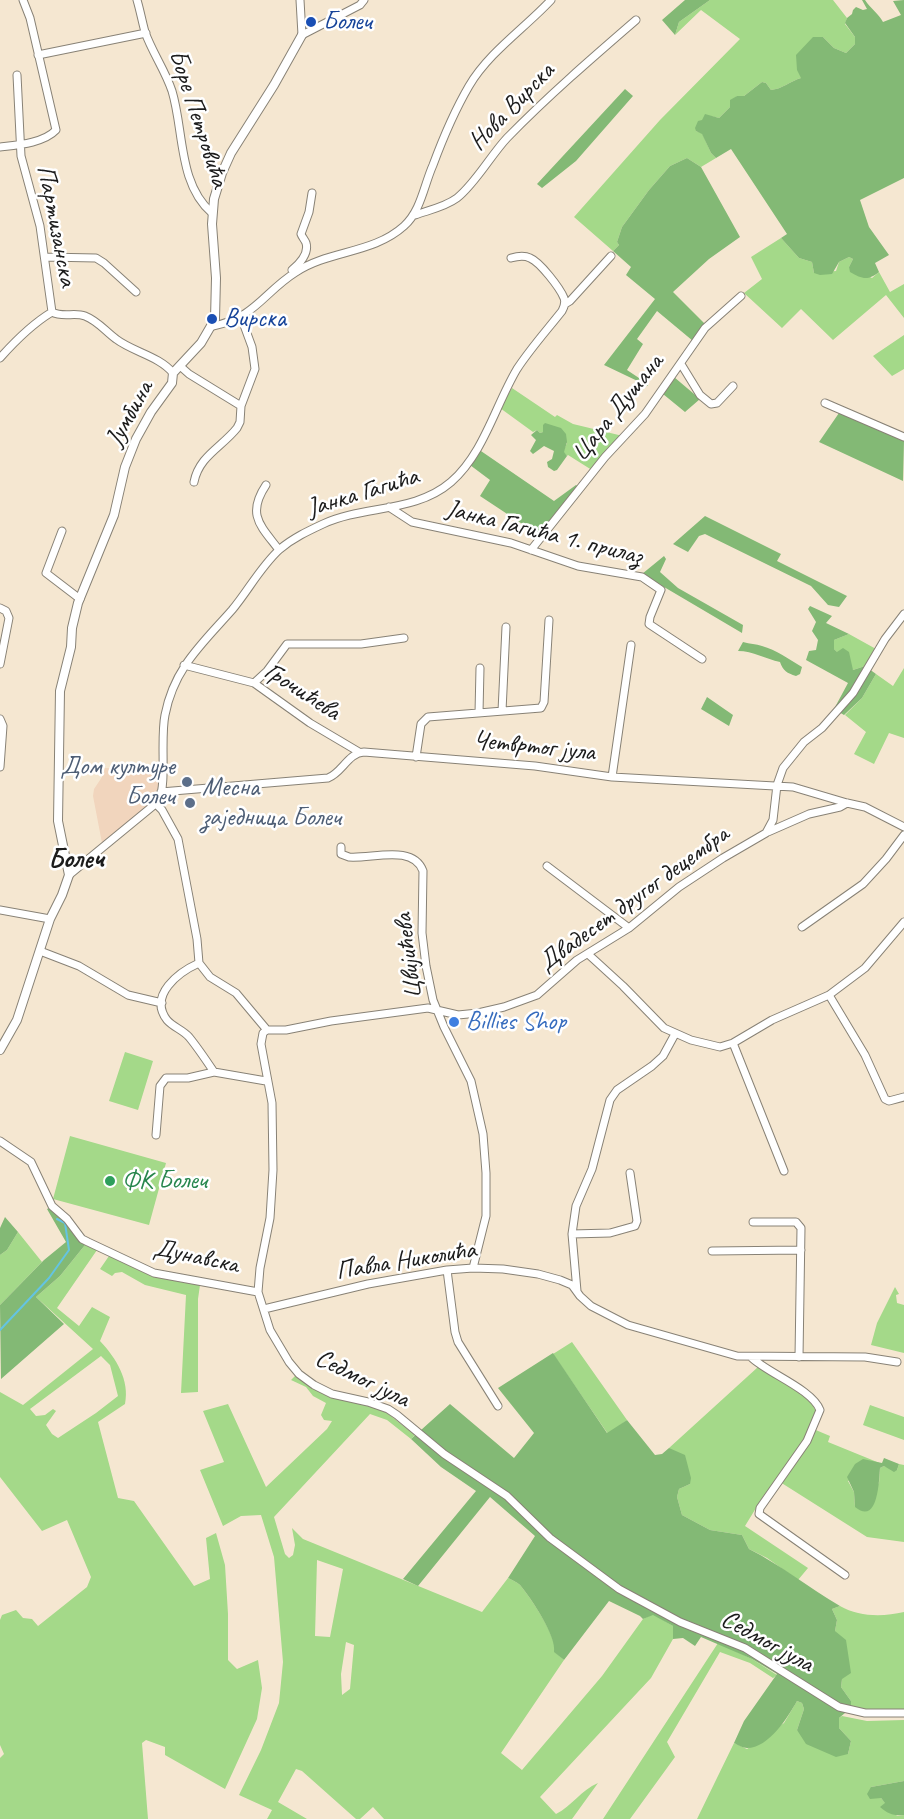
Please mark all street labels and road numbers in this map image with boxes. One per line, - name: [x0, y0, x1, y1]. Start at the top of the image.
- street label: Боре Петровића: [161, 46, 235, 192]
- street label: Нова Вирска: [462, 57, 562, 157]
- street label: Партизанска: [29, 163, 83, 289]
- street label: Цара Душана: [565, 348, 671, 468]
- street label: Јумбина: [99, 376, 161, 452]
- street label: Јанка Гагића: [304, 461, 422, 525]
- street label: Јанка Гагића 1. прилаз: [443, 494, 645, 572]
- street label: Грочићева: [258, 656, 346, 728]
- street label: Четвртог јула: [472, 725, 596, 769]
- street label: Двадесет другог децембра: [533, 819, 735, 979]
- street label: Цвијићева: [388, 911, 430, 1001]
- street label: Дунавска: [151, 1233, 241, 1281]
- street label: Павла Николића: [334, 1235, 478, 1287]
- street label: Седмог јула: [310, 1343, 414, 1415]
- street label: Седмог јула: [715, 1604, 819, 1680]

